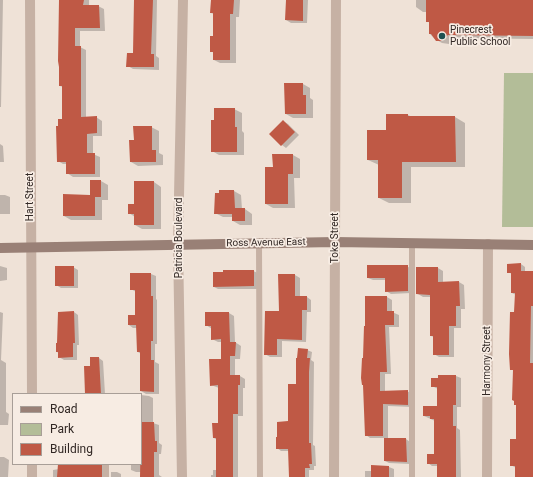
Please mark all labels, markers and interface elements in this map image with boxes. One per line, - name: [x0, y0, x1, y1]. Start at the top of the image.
- place label: Pinecrest Public School: [450, 24, 511, 48]
- marker: Pinecrest Public School: [437, 31, 447, 41]
- street label: Hart Street: [24, 173, 36, 221]
- street label: Patricia Boulevard: [173, 198, 185, 278]
- street label: Toke Street: [329, 213, 341, 263]
- street label: Ross Avenue East: [226, 236, 306, 250]
- street label: Harmony Street: [481, 326, 493, 396]
- legend: [12, 393, 142, 465]
- text: Road: [50, 402, 78, 416]
- text: Park: [50, 422, 74, 436]
- text: Building: [50, 442, 93, 456]

